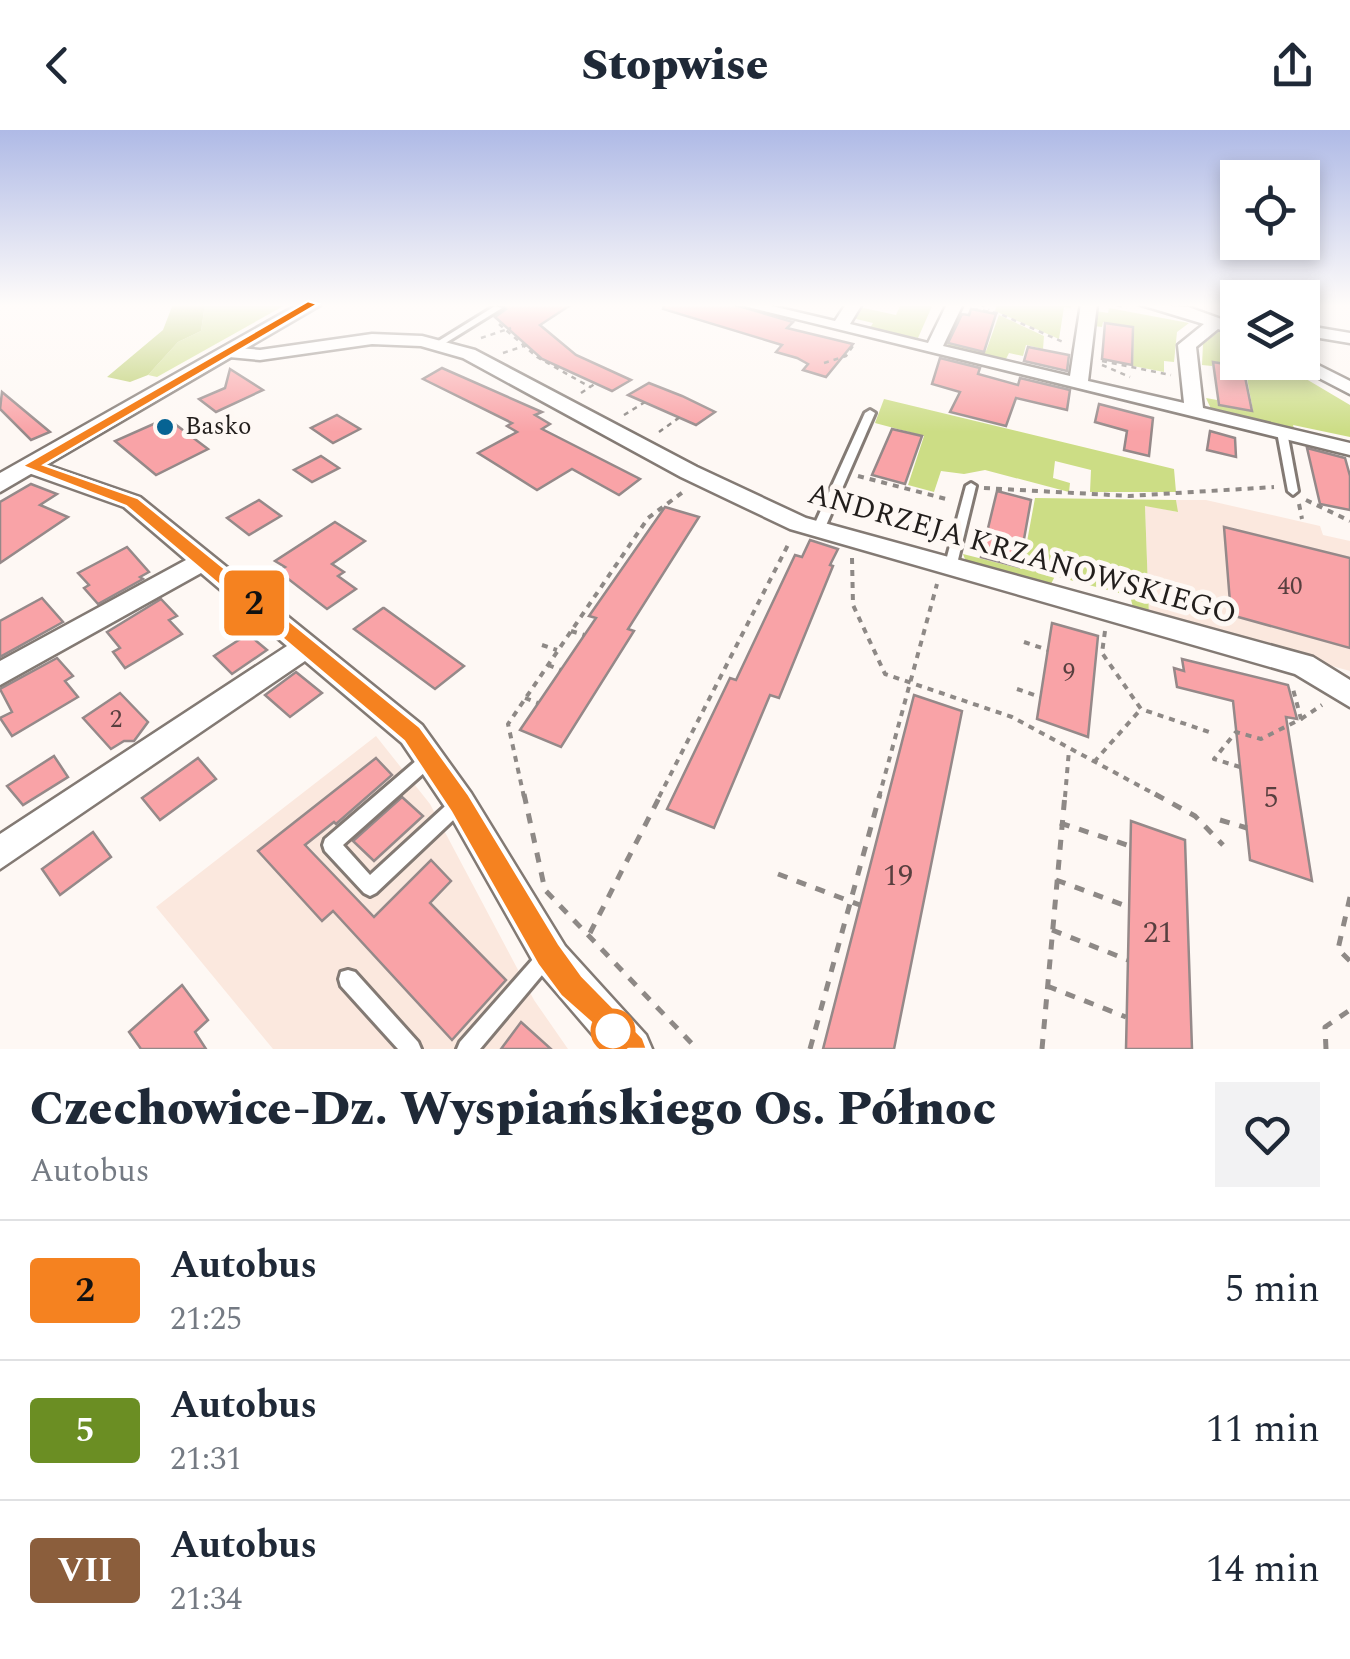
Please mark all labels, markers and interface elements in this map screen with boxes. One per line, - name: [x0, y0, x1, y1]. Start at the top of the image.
- text: Stopwise: [582, 31, 768, 100]
- icon: back: [30, 38, 85, 93]
- icon: share: [1265, 38, 1320, 93]
- map controls: [1220, 160, 1320, 380]
- button: locate: [1220, 160, 1320, 260]
- button: layers: [1220, 280, 1320, 380]
- place label: Basko: [185, 408, 251, 446]
- marker: Basko: [154, 416, 176, 438]
- street label: ANDRZEJA KRZANOWSKIEGO: [802, 471, 1242, 637]
- house number: 40: [1277, 568, 1303, 606]
- line badge: 2: [222, 570, 286, 636]
- text: 2: [244, 577, 264, 630]
- house number: 9: [1063, 654, 1075, 692]
- house number: 2: [110, 701, 122, 739]
- house number: 5: [1264, 775, 1279, 821]
- house number: 19: [883, 853, 913, 899]
- house number: 21: [1143, 910, 1173, 956]
- unlabelled marker: [592, 1010, 634, 1052]
- text: Czechowice-Dz. Wyspiańskiego Os. Północ: [30, 1073, 996, 1146]
- button: heart: [1215, 1082, 1320, 1187]
- text: Autobus: [30, 1147, 149, 1196]
- text: Autobus: [170, 1237, 317, 1295]
- text: 5 min: [1225, 1261, 1320, 1319]
- text: 2: [75, 1264, 95, 1317]
- text: 21:25: [170, 1295, 242, 1344]
- text: Autobus: [170, 1377, 317, 1435]
- text: 11 min: [1206, 1401, 1320, 1459]
- text: 5: [75, 1404, 95, 1457]
- text: 21:31: [170, 1435, 242, 1484]
- text: Autobus: [170, 1517, 317, 1575]
- text: 14 min: [1206, 1541, 1320, 1599]
- text: VII: [57, 1544, 113, 1597]
- text: 21:34: [170, 1575, 242, 1624]

